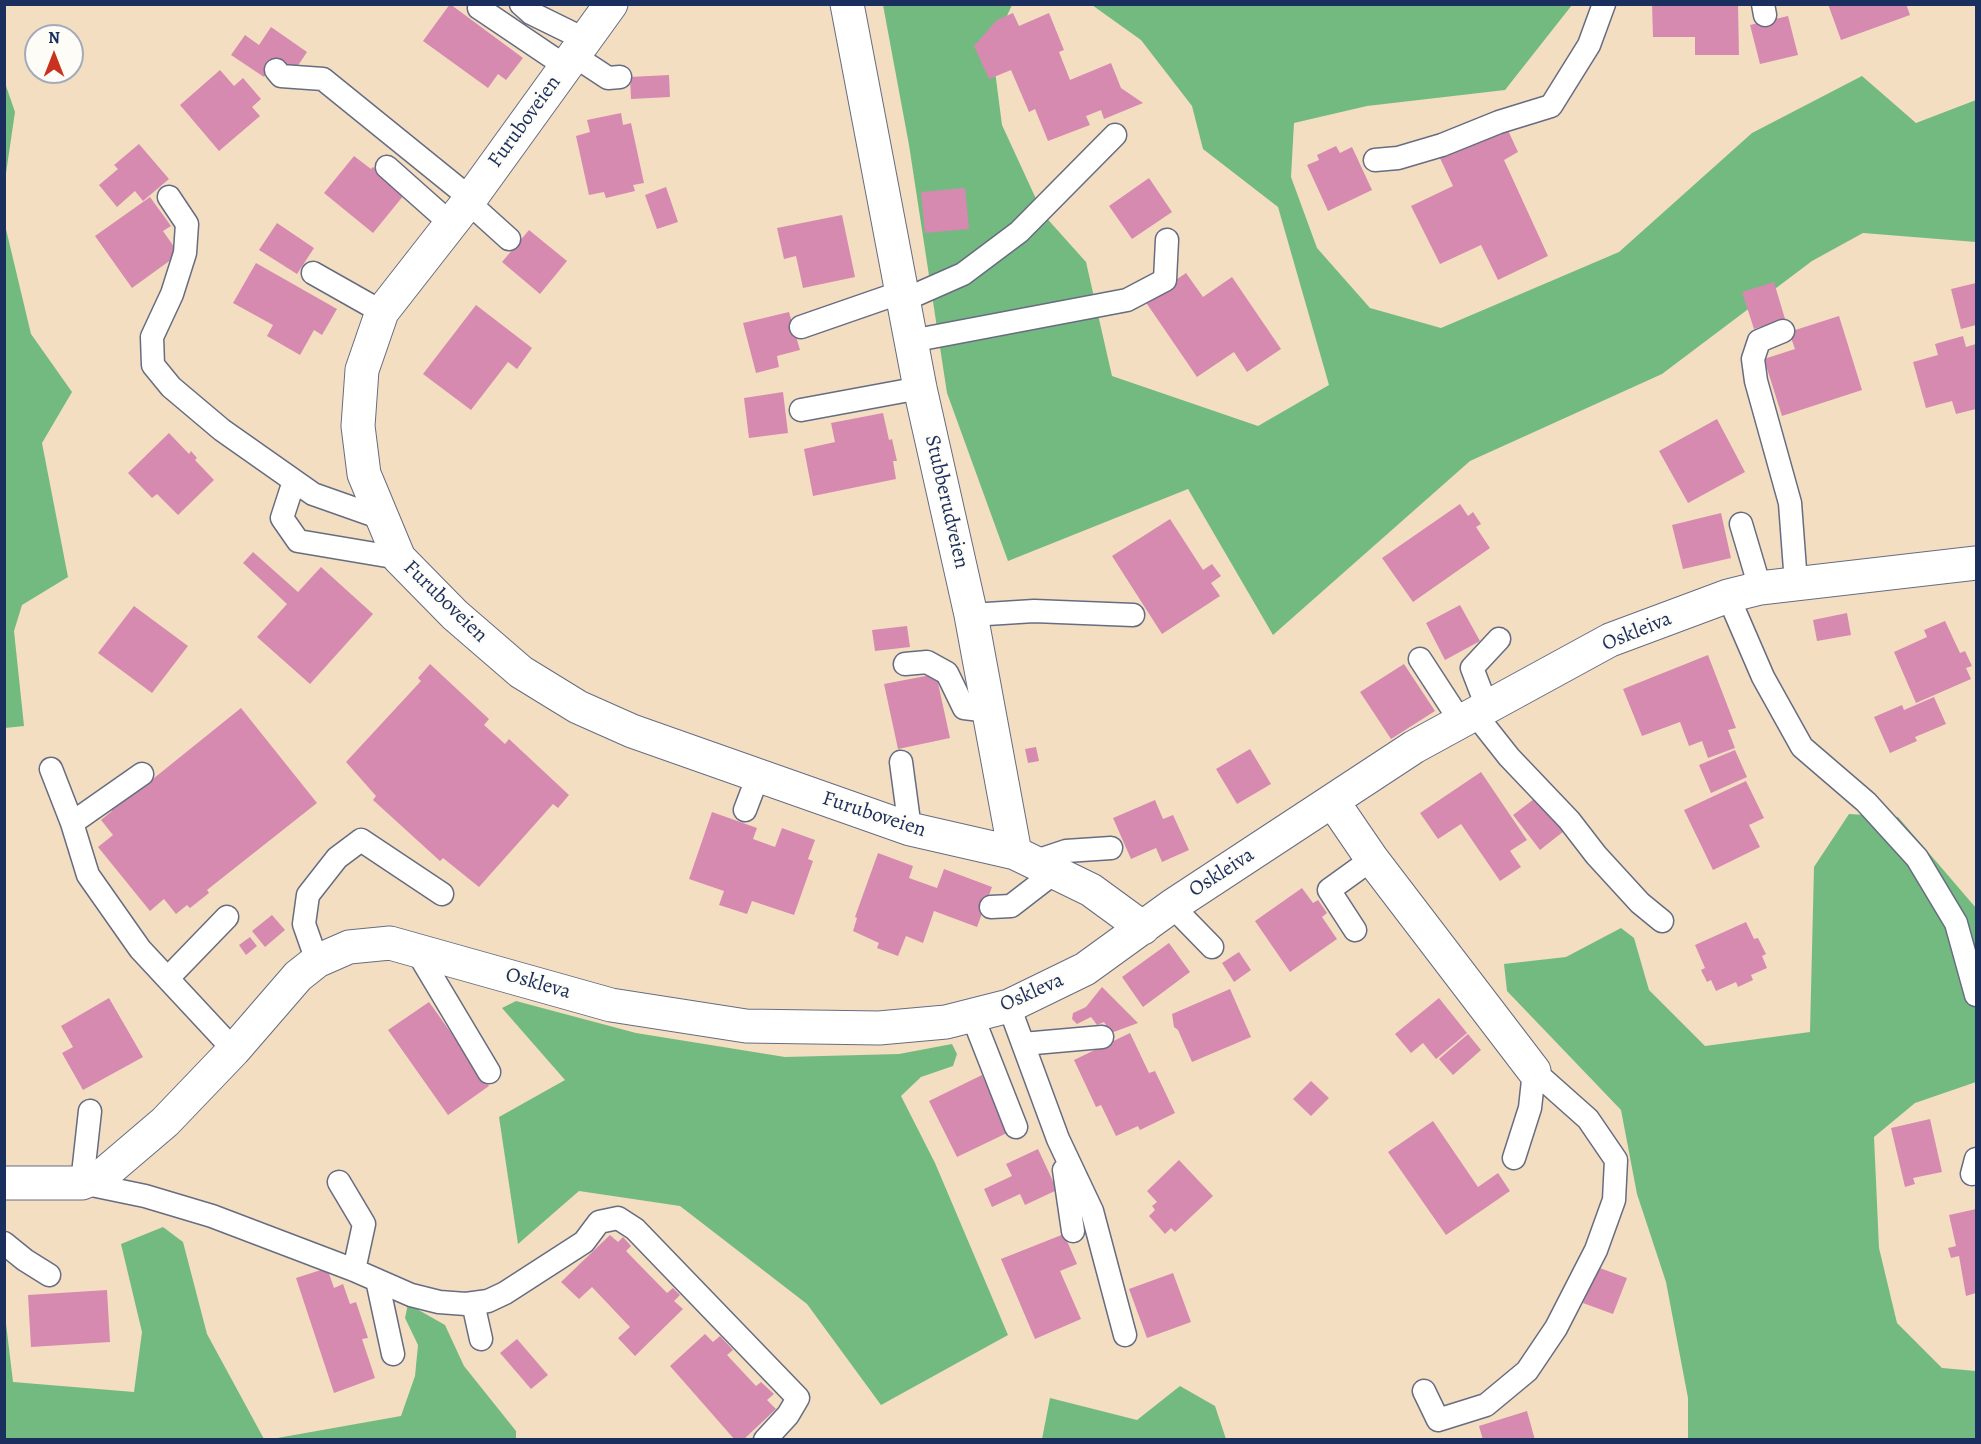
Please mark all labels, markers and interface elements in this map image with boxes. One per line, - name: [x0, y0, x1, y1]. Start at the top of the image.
- north arrow: [24, 24, 84, 84]
- text: N: [48, 27, 60, 49]
- street label: Furuboveien: [483, 71, 567, 173]
- street label: Stubberudveien: [918, 433, 974, 571]
- street label: Furuboveien: [398, 556, 492, 648]
- street label: Oskleiva: [1599, 607, 1675, 657]
- street label: Furuboveien: [819, 786, 929, 844]
- street label: Oskleiva: [1185, 843, 1259, 903]
- street label: Oskleva: [502, 963, 574, 1005]
- street label: Oskleva: [996, 968, 1068, 1018]

